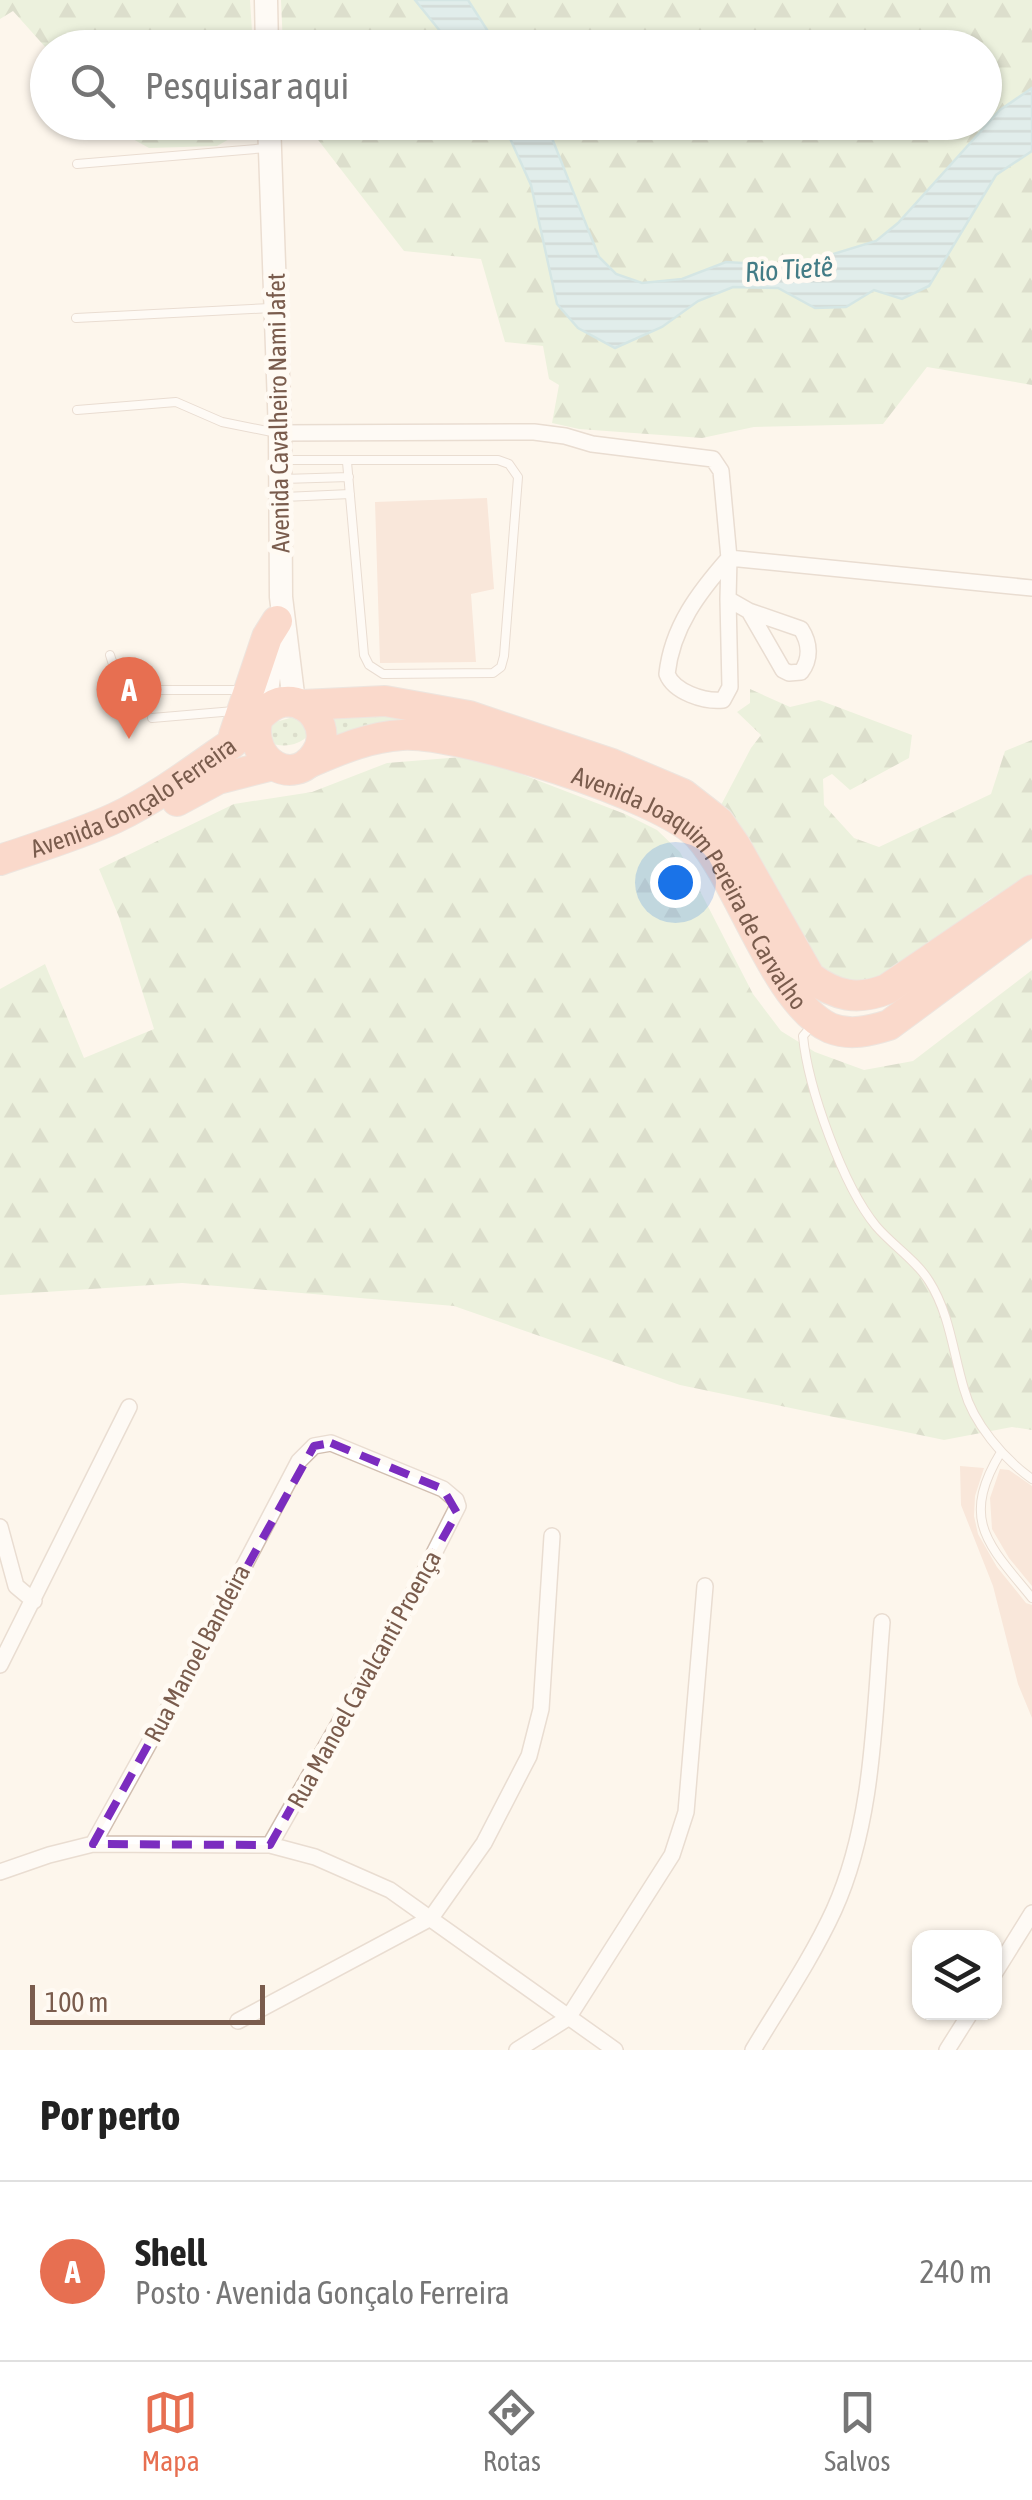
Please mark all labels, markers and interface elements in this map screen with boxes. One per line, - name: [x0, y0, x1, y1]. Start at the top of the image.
- search box: [30, 30, 1002, 140]
- icon: search: [65, 58, 120, 113]
- text: Pesquisar aqui: [145, 64, 349, 107]
- water label: Rio Tietê: [744, 250, 834, 288]
- street label: Avenida Cavalheiro Nami Jafet: [262, 273, 294, 553]
- pin: A: [96, 656, 162, 739]
- street label: Avenida Gonçalo Ferreira: [27, 731, 241, 863]
- street label: Avenida Joaquim Pereira de Carvalho: [569, 761, 813, 1015]
- your location: [650, 857, 701, 908]
- street label: Rua Manoel Cavalcanti Proença: [282, 1546, 446, 1812]
- street label: Rua Manoel Bandeira: [139, 1560, 255, 1746]
- map controls: [912, 1930, 1002, 2020]
- button: layers: [912, 1930, 1002, 2020]
- scale bar: [30, 1980, 265, 2024]
- text: 100 m: [45, 1986, 108, 2018]
- text: Por perto: [40, 2091, 180, 2139]
- text: Shell: [135, 2231, 207, 2274]
- text: A: [65, 2253, 80, 2290]
- text: 240 m: [919, 2253, 992, 2290]
- text: Posto · Avenida Gonçalo Ferreira: [135, 2274, 510, 2311]
- tab: Mapa: [142, 2385, 200, 2477]
- tab: Rotas: [483, 2385, 541, 2477]
- tab: Salvos: [824, 2385, 890, 2477]

